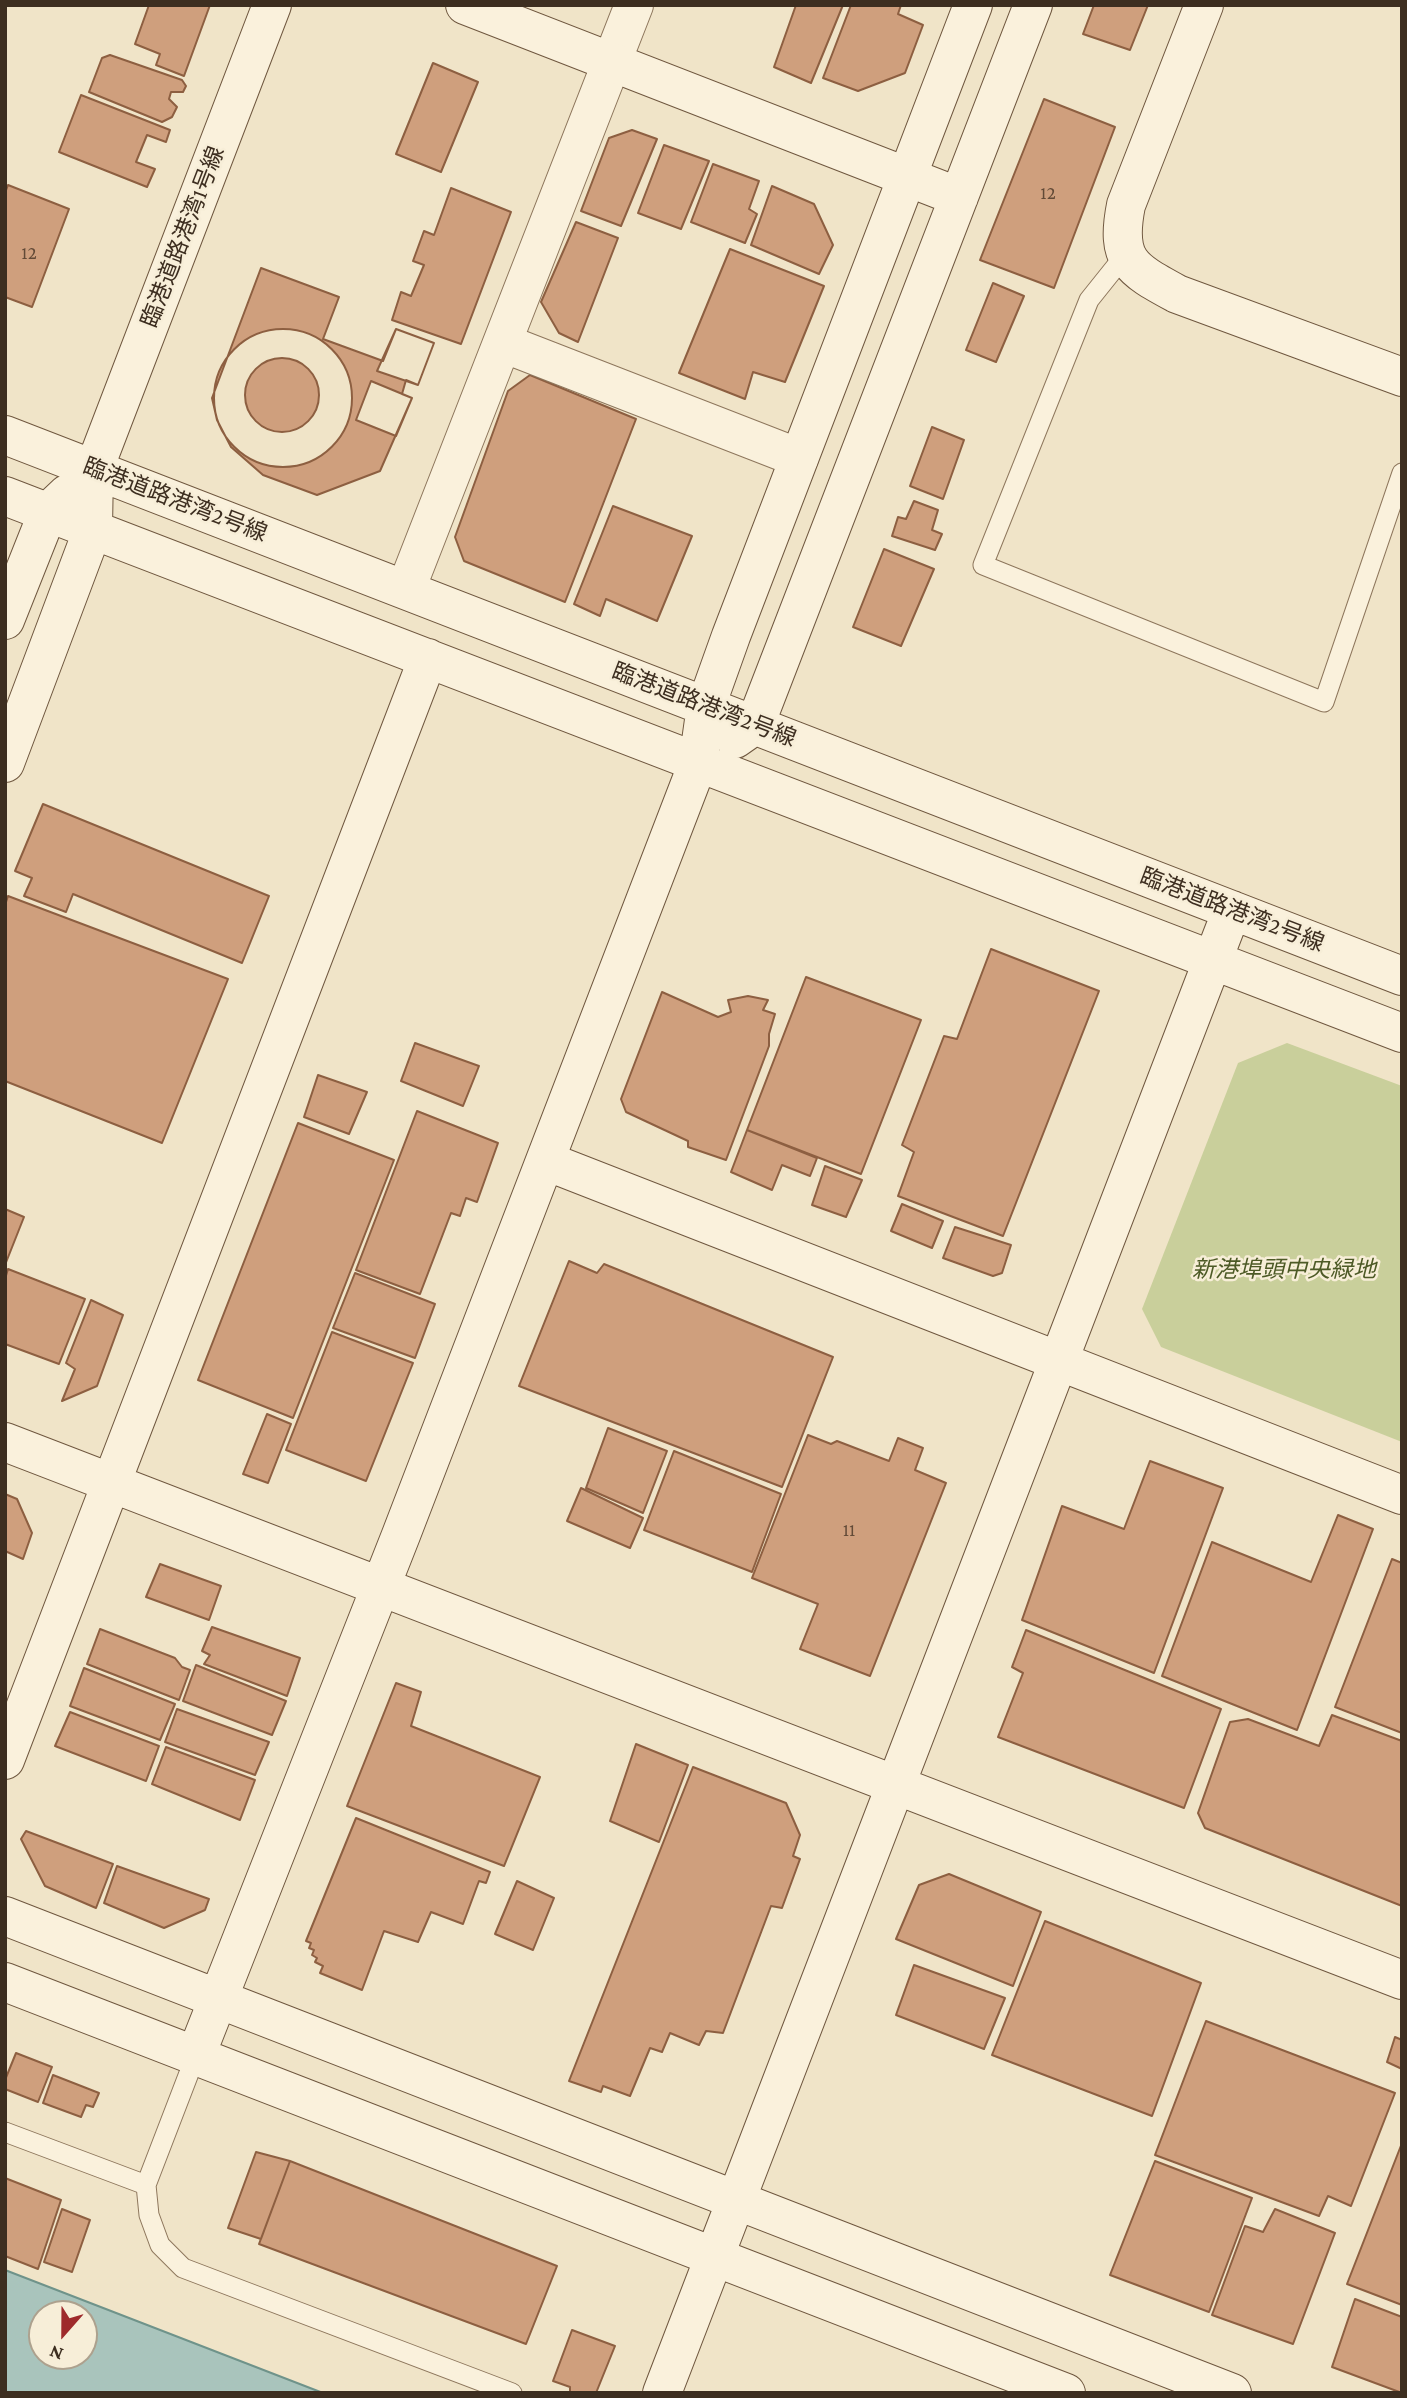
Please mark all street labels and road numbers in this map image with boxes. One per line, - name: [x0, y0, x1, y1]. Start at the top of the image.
- street label: 臨港道路港湾1号線: [136, 143, 230, 331]
- street label: 臨港道路港湾2号線: [79, 452, 271, 548]
- street label: 臨港道路港湾2号線: [608, 657, 800, 753]
- street label: 臨港道路港湾2号線: [1136, 862, 1328, 958]

